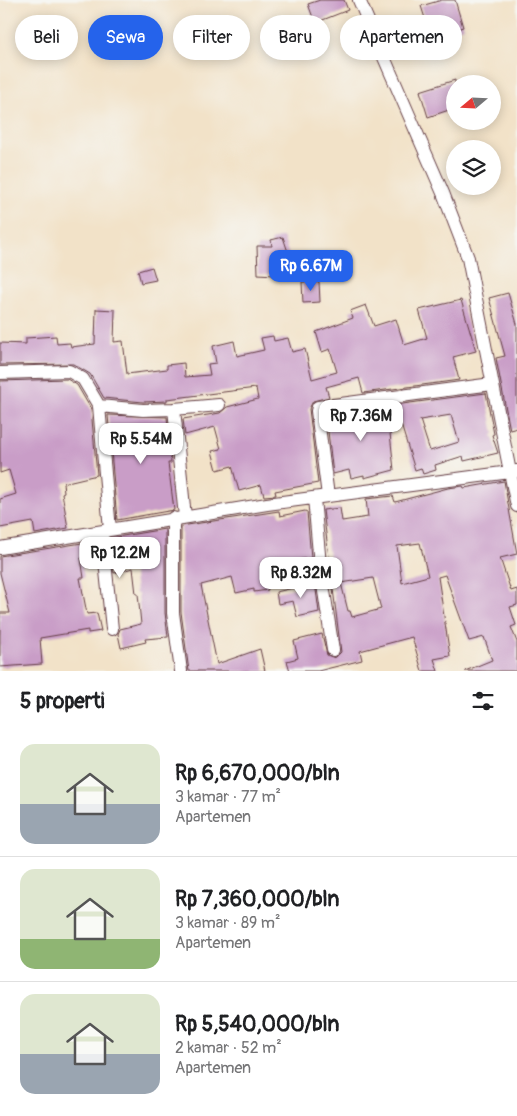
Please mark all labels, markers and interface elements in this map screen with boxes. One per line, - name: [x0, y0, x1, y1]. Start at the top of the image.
- chip: Beli: [15, 15, 78, 60]
- chip: Sewa: [88, 15, 163, 60]
- chip: Filter: [173, 15, 250, 60]
- chip: Baru: [260, 15, 330, 60]
- chip: Apartemen: [340, 15, 462, 60]
- north arrow: [446, 75, 501, 130]
- map controls: [446, 75, 501, 195]
- button: layers: [446, 140, 501, 195]
- pin: Rp 6.67M: [259, 250, 363, 292]
- text: Rp 6.67M: [280, 256, 342, 276]
- pin: Rp 7.36M: [309, 400, 413, 442]
- text: Rp 7.36M: [330, 406, 392, 426]
- pin: Rp 5.54M: [89, 422, 193, 465]
- text: Rp 5.54M: [110, 429, 172, 449]
- pin: Rp 12.2M: [68, 536, 172, 579]
- text: Rp 12.2M: [90, 543, 150, 563]
- pin: Rp 8.32M: [249, 556, 353, 599]
- text: Rp 8.32M: [270, 563, 332, 583]
- icon: filters: [469, 687, 497, 715]
- text: 5 properti: [20, 688, 104, 715]
- text: Rp 6,670,000/bln: [175, 760, 340, 787]
- icon: home: [60, 764, 120, 824]
- text: 3 kamar · 77 m²: [175, 787, 281, 807]
- text: Apartemen: [175, 807, 251, 827]
- text: Rp 7,360,000/bln: [175, 886, 339, 913]
- icon: home: [60, 889, 120, 949]
- text: 3 kamar · 89 m²: [175, 913, 280, 933]
- text: Apartemen: [175, 933, 251, 953]
- text: Rp 5,540,000/bln: [175, 1011, 339, 1038]
- icon: home: [60, 1014, 120, 1074]
- text: 2 kamar · 52 m²: [175, 1038, 282, 1058]
- text: Apartemen: [175, 1058, 251, 1078]

